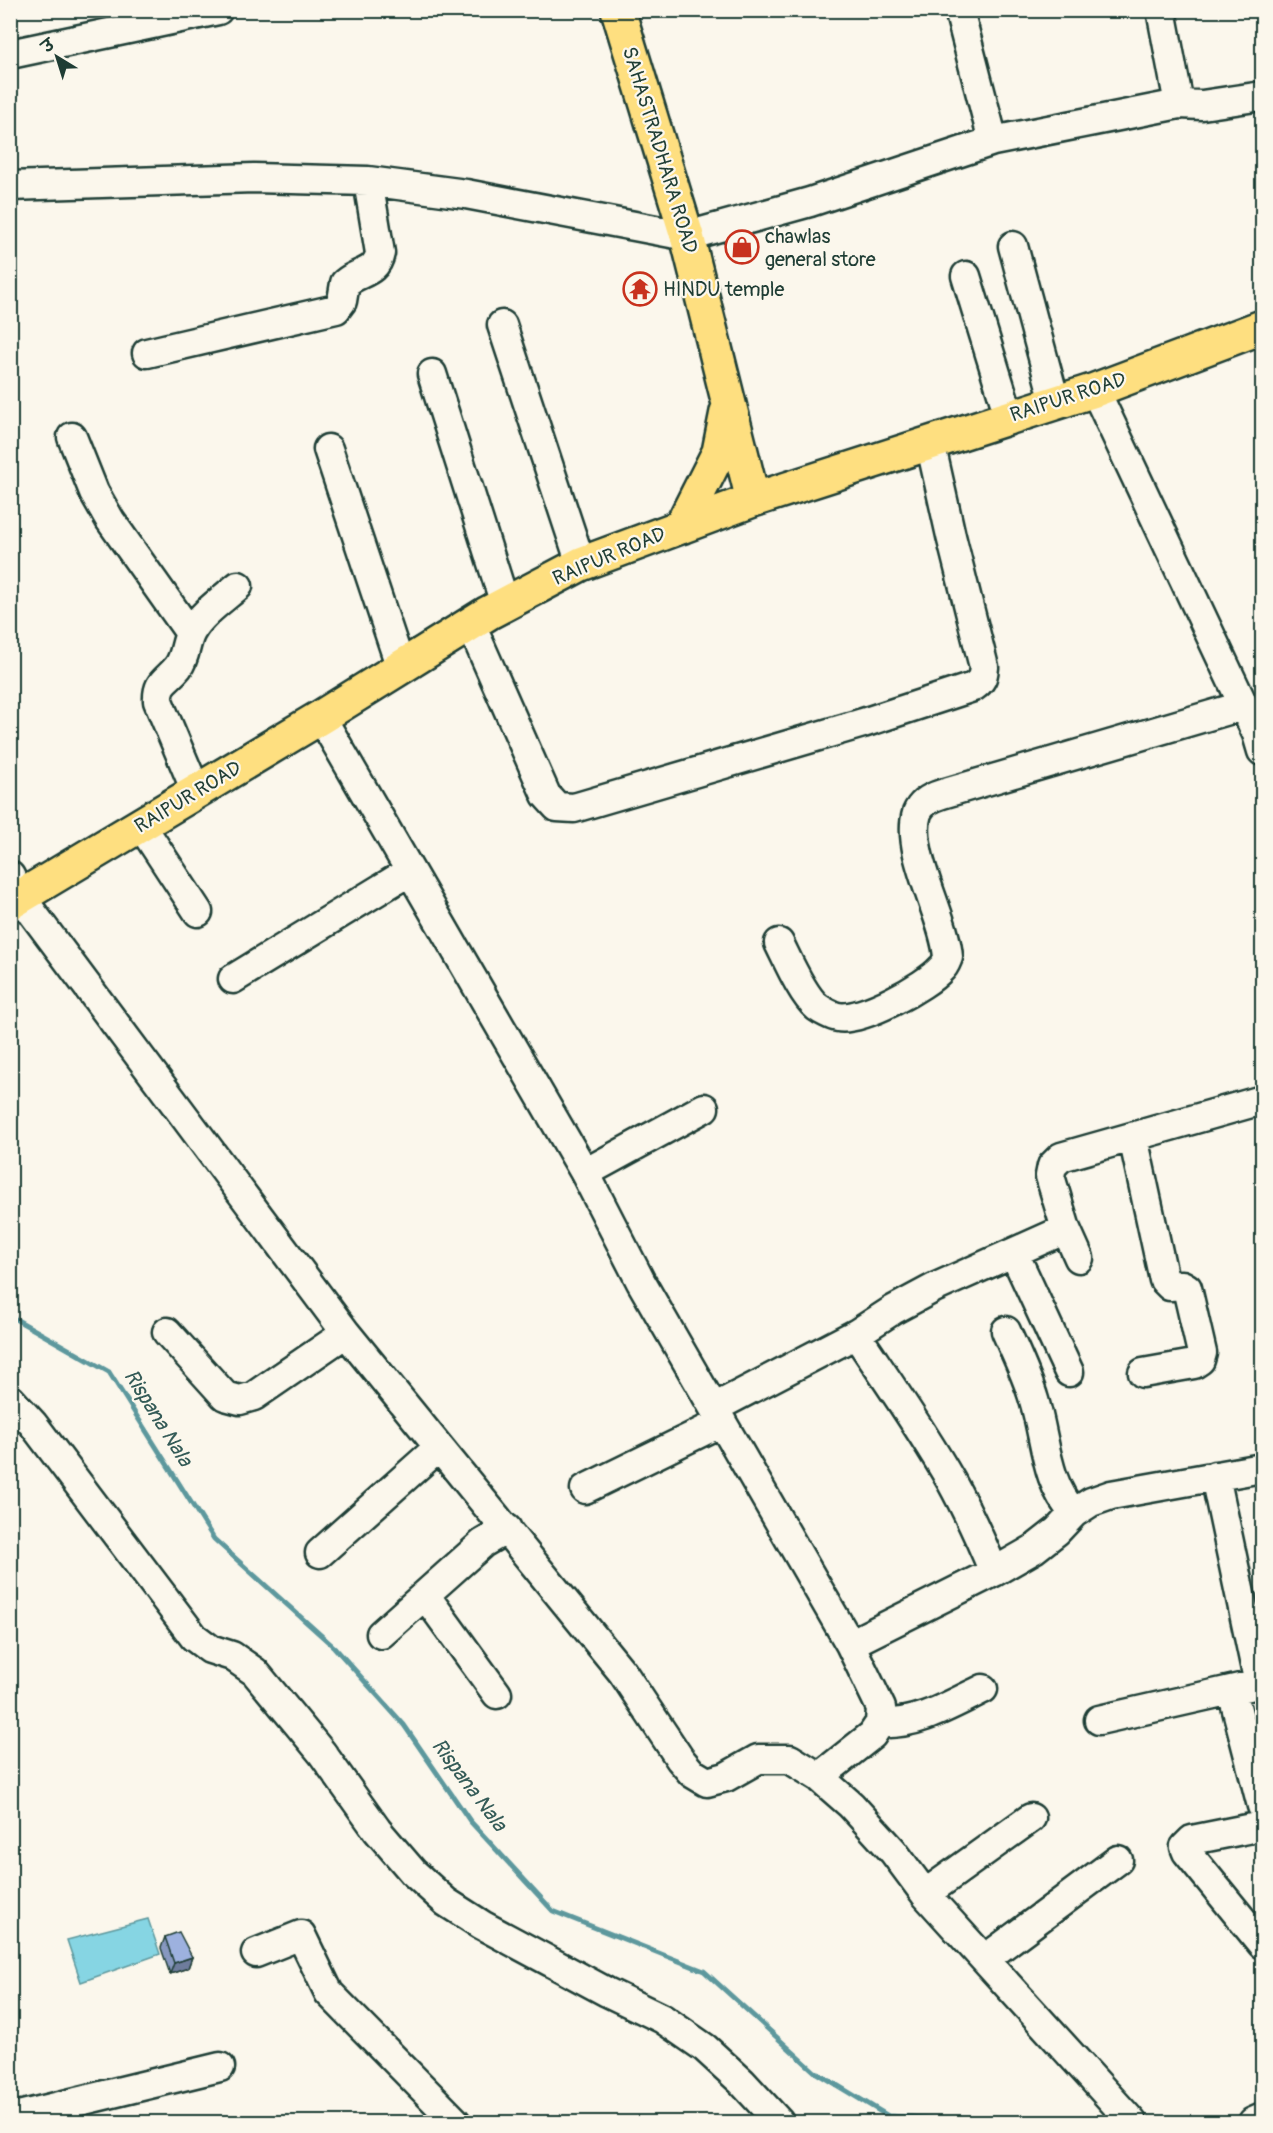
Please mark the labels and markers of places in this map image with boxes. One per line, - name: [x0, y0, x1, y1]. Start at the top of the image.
- place label: chawlas general store: [765, 224, 876, 272]
- shop icon: chawlas general store: [724, 229, 760, 265]
- temple icon: HINDU temple: [622, 271, 658, 307]
- place label: HINDU temple: [663, 277, 785, 302]

